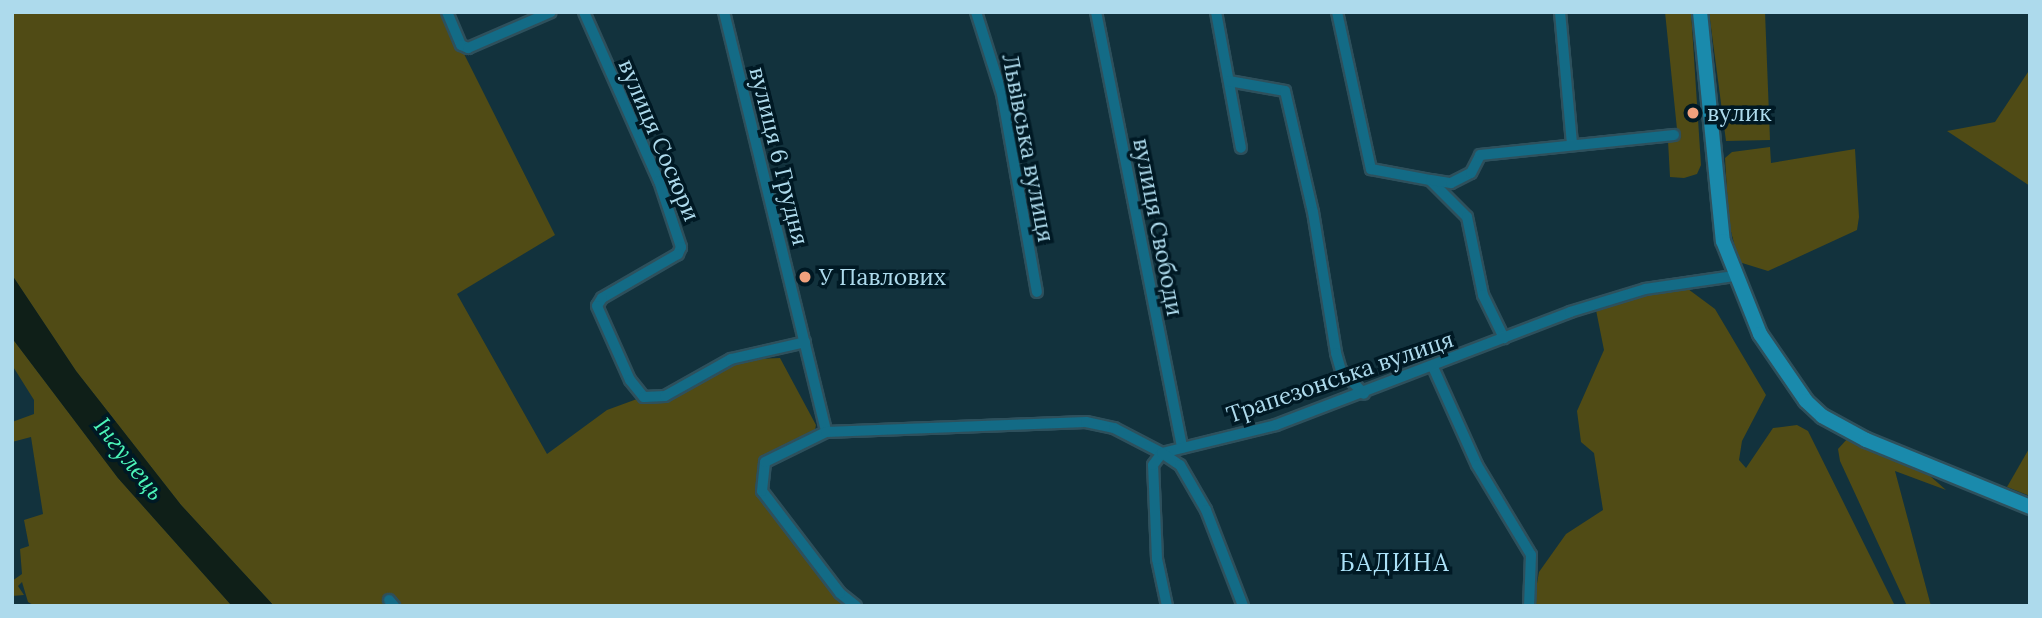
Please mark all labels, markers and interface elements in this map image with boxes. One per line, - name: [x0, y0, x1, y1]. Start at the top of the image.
- street label: Львівська вулиця: [996, 52, 1060, 244]
- street label: вулиця Сосюри: [612, 55, 706, 225]
- street label: вулиця 6 Грудня: [743, 64, 815, 248]
- place label: вулик: [1707, 99, 1772, 127]
- marker: вулик: [1685, 105, 1701, 121]
- street label: вулиця Свободи: [1127, 136, 1189, 318]
- place label: У Павлових: [819, 263, 946, 291]
- marker: У Павлових: [797, 269, 813, 285]
- street label: Трапезонська вулиця: [1223, 325, 1457, 429]
- water label: Інгулець: [88, 412, 170, 506]
- district label: БАДИНА: [1340, 549, 1450, 577]

